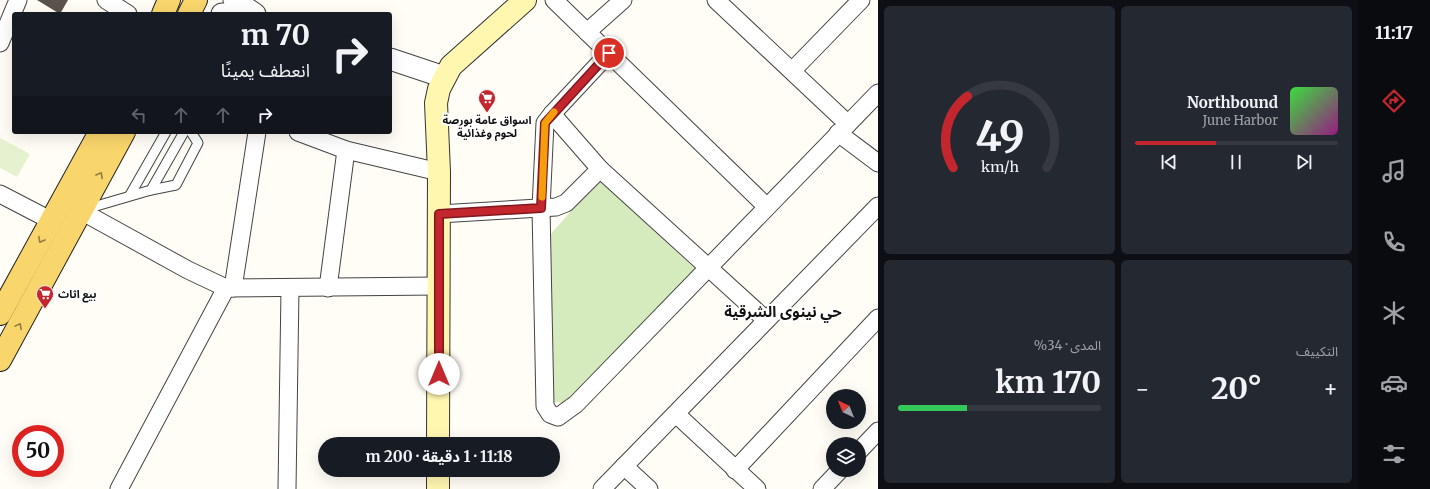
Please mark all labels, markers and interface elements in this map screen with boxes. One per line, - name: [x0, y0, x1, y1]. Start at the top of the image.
- text: 70 m: [241, 17, 310, 53]
- text: 11:17: [1375, 21, 1413, 44]
- icon: right: [324, 28, 376, 80]
- pin: [592, 36, 626, 70]
- icon: arrive: [598, 42, 620, 64]
- text: انعطف يمينًا: [221, 59, 310, 82]
- icon: directions: [1380, 87, 1408, 115]
- supermarket icon: اسواق عامة بورصة لحوم وغذائية: [477, 88, 497, 113]
- text: Northbound: [1187, 93, 1278, 112]
- icon: left: [128, 104, 150, 126]
- icon: ahead: [170, 104, 192, 126]
- icon: ahead: [212, 104, 234, 126]
- icon: right: [254, 104, 276, 126]
- text: 49: [975, 110, 1024, 162]
- text: June Harbor: [1203, 112, 1278, 129]
- place label: اسواق عامة بورصة لحوم وغذائية: [443, 113, 531, 142]
- icon: previous: [1158, 151, 1180, 173]
- icon: pause: [1225, 151, 1247, 173]
- icon: next: [1293, 151, 1315, 173]
- icon: music: [1380, 157, 1408, 185]
- text: km/h: [981, 158, 1019, 176]
- one-way arrow: [96, 171, 103, 179]
- icon: phone: [1380, 228, 1408, 256]
- one-way arrow: [39, 236, 46, 243]
- supermarket icon: بيع اثاث: [35, 284, 55, 309]
- place label: بيع اثاث: [58, 287, 97, 303]
- icon: climate: [1380, 299, 1408, 327]
- district label: حي نينوى الشرقية: [724, 302, 842, 323]
- one-way arrow: [14, 323, 21, 330]
- text: المدى · 34%: [1034, 337, 1101, 354]
- text: التكييف: [1296, 343, 1338, 360]
- position arrow: [418, 353, 460, 395]
- text: 170 km: [995, 363, 1101, 401]
- text: 20°: [1211, 369, 1262, 407]
- icon: car: [1380, 369, 1408, 397]
- text: −: [1135, 375, 1150, 403]
- text: +: [1323, 375, 1338, 403]
- north arrow: [826, 389, 866, 429]
- map controls: [826, 389, 866, 477]
- speed limit sign: 50: [12, 425, 64, 477]
- button: layers: [826, 437, 866, 477]
- icon: filters: [1380, 440, 1408, 468]
- text: 11:18 · 1 دقيقة · 200 m: [365, 447, 513, 466]

